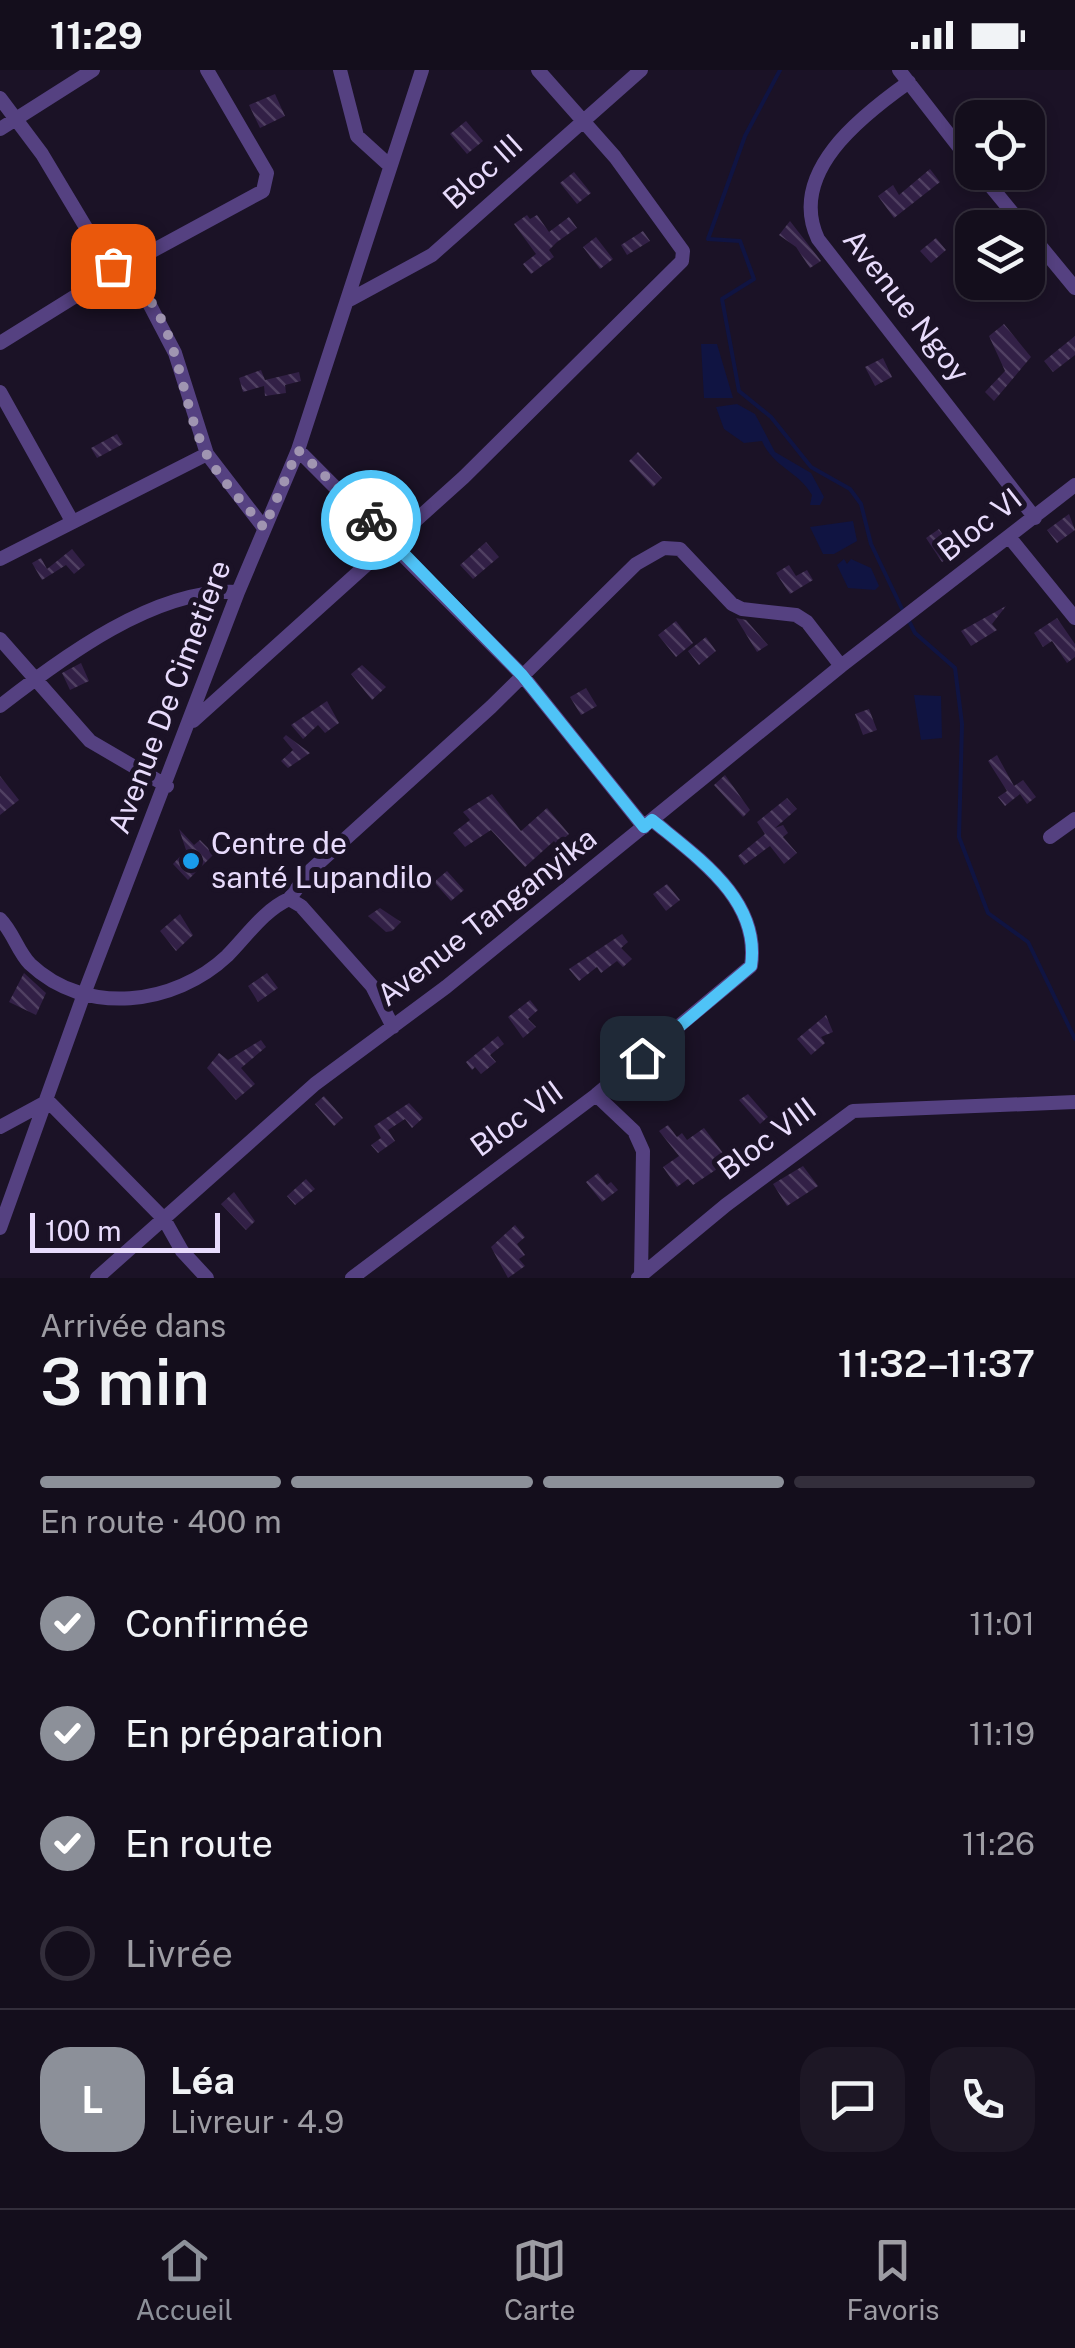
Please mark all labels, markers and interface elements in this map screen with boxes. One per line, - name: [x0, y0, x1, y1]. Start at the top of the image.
- text: 11:29: [50, 13, 143, 58]
- map controls: [955, 100, 1045, 300]
- button: locate: [955, 100, 1045, 190]
- street label: Bloc III: [435, 126, 529, 216]
- button: layers: [955, 210, 1045, 300]
- street label: Avenue Ngoy: [836, 222, 977, 389]
- pin: [71, 224, 156, 309]
- icon: bag: [86, 239, 141, 294]
- courier: [321, 470, 421, 570]
- street label: Bloc VI: [930, 480, 1029, 568]
- icon: bike: [344, 493, 399, 548]
- street label: Avenue De Cimetiere: [100, 555, 238, 839]
- street label: Avenue Tanganyika: [370, 819, 603, 1013]
- place label: Centre de santé Lupandilo: [211, 825, 432, 895]
- marker: Centre de santé Lupandilo: [180, 850, 202, 872]
- pin: [600, 1016, 685, 1101]
- icon: home: [615, 1031, 670, 1086]
- street label: Bloc VII: [463, 1073, 570, 1164]
- street label: Bloc VIII: [710, 1090, 823, 1187]
- scale bar: [30, 1208, 220, 1252]
- text: 100 m: [45, 1214, 122, 1247]
- text: Arrivée dans: [40, 1307, 226, 1344]
- text: 11:32–11:37: [838, 1341, 1035, 1386]
- text: 3 min: [40, 1343, 210, 1420]
- text: En route · 400 m: [40, 1503, 282, 1540]
- icon: check: [40, 1596, 95, 1651]
- text: Confirmée: [125, 1601, 309, 1646]
- text: 11:01: [969, 1605, 1035, 1642]
- icon: check: [40, 1706, 95, 1761]
- text: En préparation: [125, 1711, 383, 1756]
- text: 11:19: [969, 1715, 1035, 1752]
- icon: check: [40, 1816, 95, 1871]
- text: En route: [125, 1821, 273, 1866]
- text: 11:26: [962, 1825, 1035, 1862]
- text: Livrée: [125, 1931, 233, 1976]
- button: chat: [800, 2047, 905, 2152]
- button: phone: [930, 2047, 1035, 2152]
- text: Léa: [170, 2058, 235, 2103]
- text: L: [82, 2077, 103, 2122]
- text: Livreur · 4.9: [170, 2103, 344, 2140]
- tab: Accueil: [135, 2233, 233, 2326]
- tab: Carte: [504, 2233, 575, 2326]
- tab: Favoris: [846, 2233, 940, 2326]

